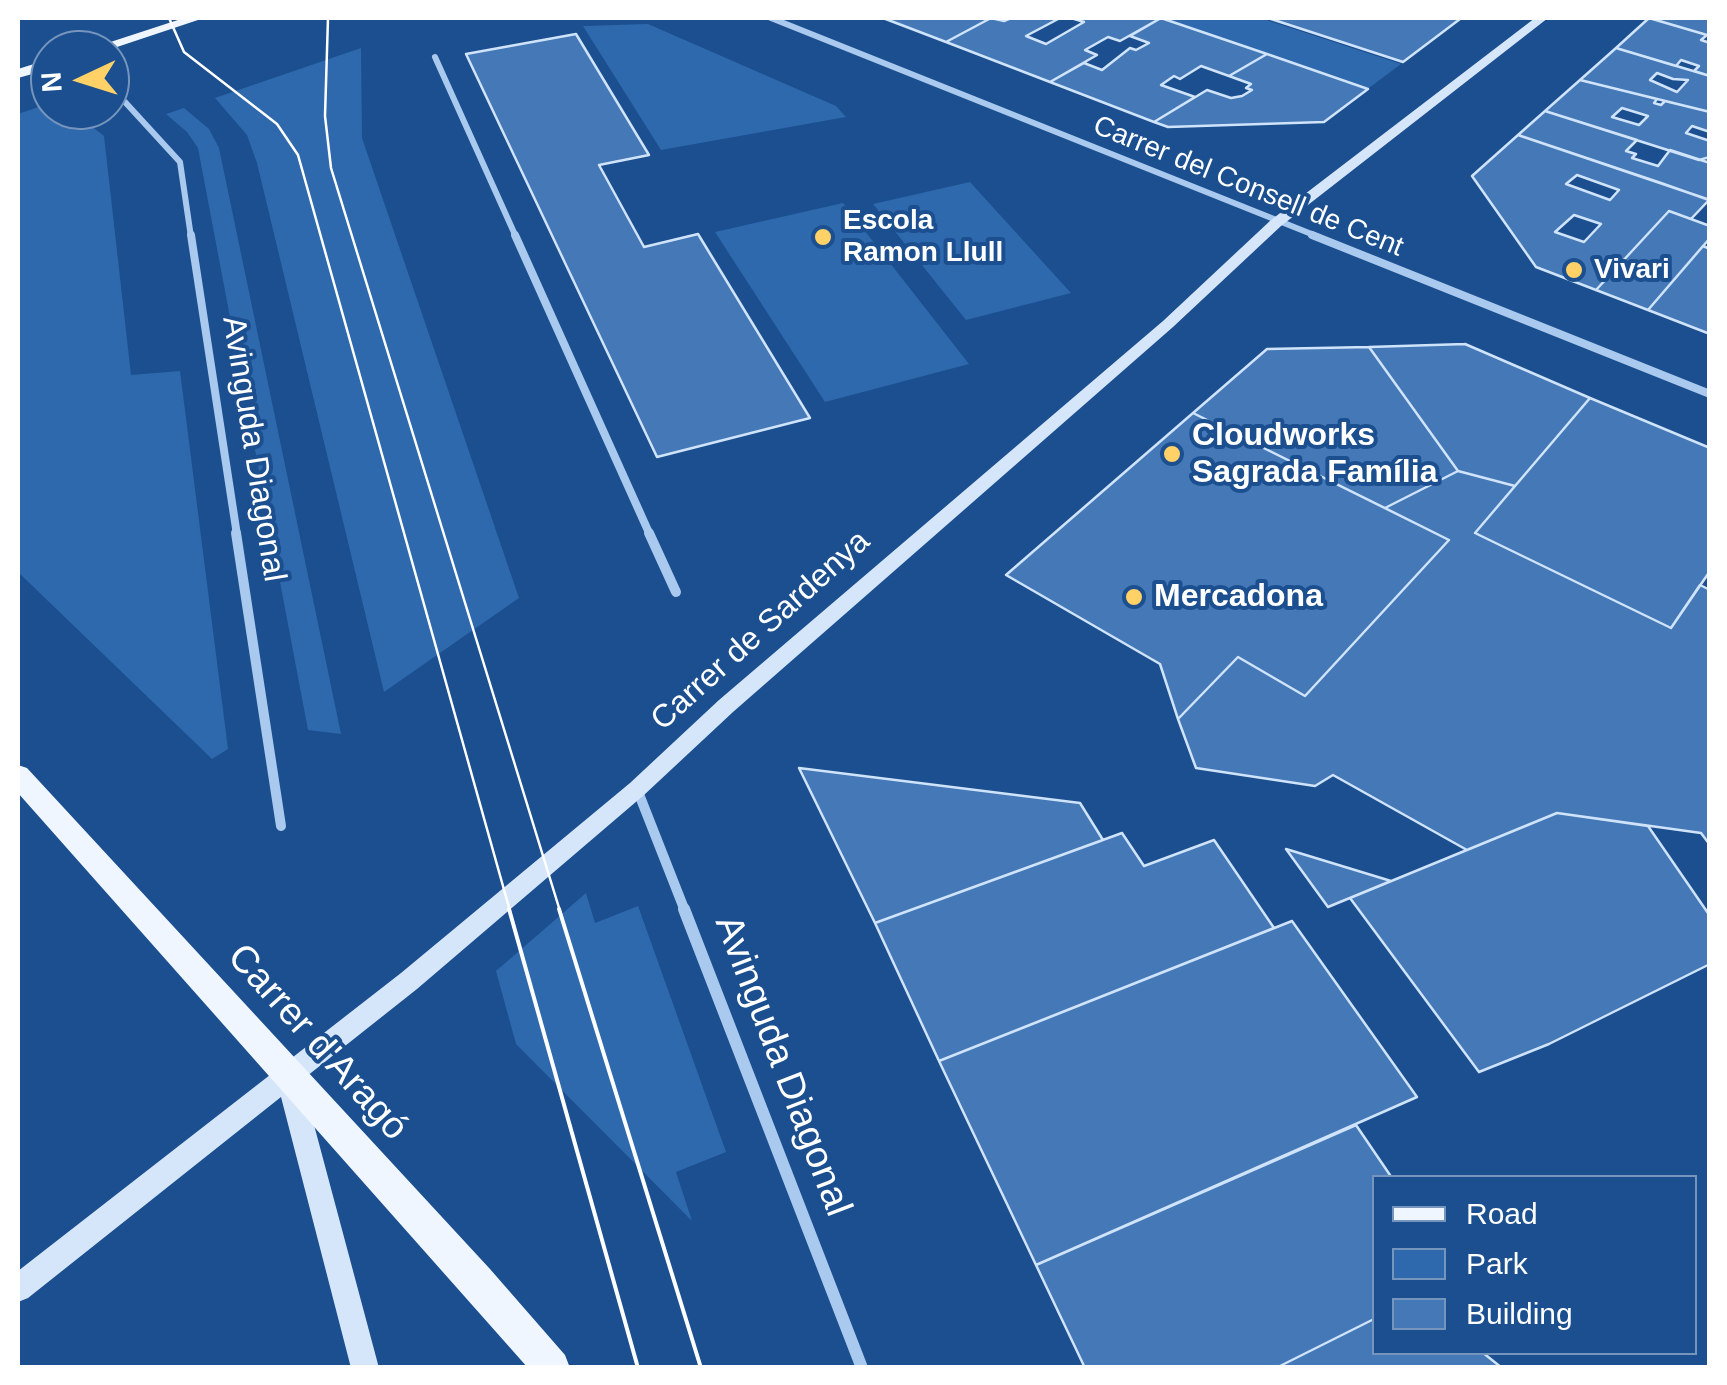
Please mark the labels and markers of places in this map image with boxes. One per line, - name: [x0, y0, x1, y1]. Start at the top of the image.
- place label: Escola Ramon Llull: [843, 204, 1003, 270]
- marker: Escola Ramon Llull: [812, 226, 834, 248]
- place label: Vivari: [1594, 253, 1670, 287]
- marker: Vivari: [1563, 259, 1585, 281]
- place label: Cloudworks Sagrada Família: [1192, 417, 1437, 492]
- marker: Cloudworks Sagrada Família: [1161, 443, 1183, 465]
- place label: Mercadona: [1154, 578, 1323, 616]
- marker: Mercadona: [1123, 586, 1145, 608]

